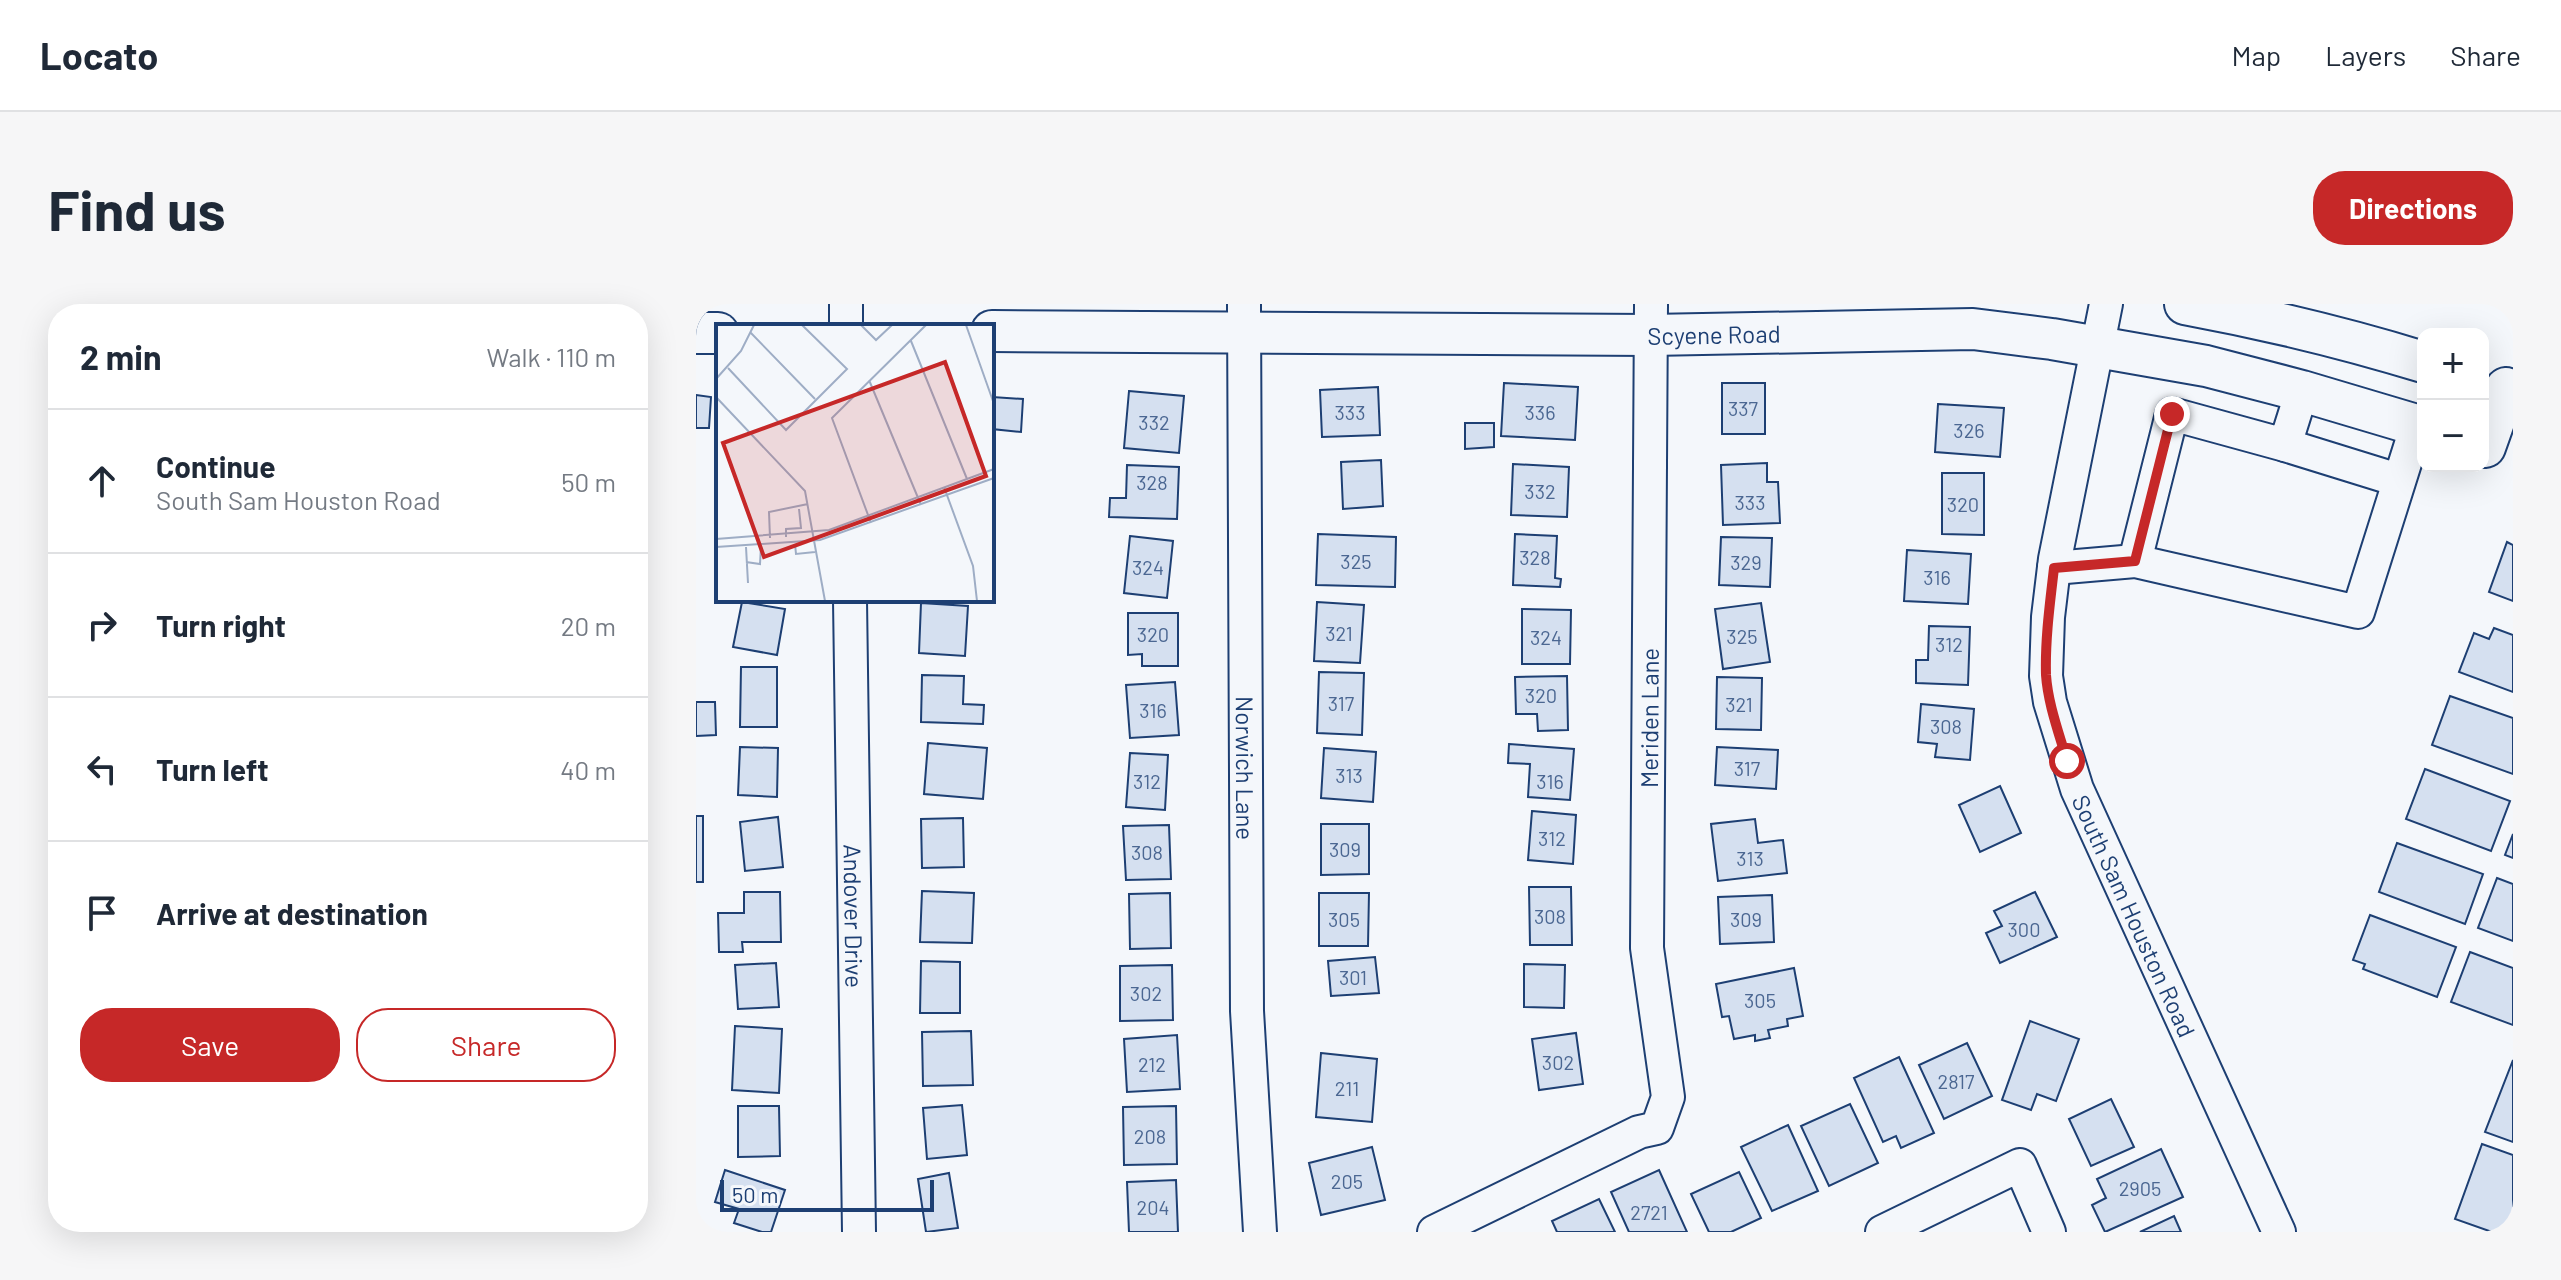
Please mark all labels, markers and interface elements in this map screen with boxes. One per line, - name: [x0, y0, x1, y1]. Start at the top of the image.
- text: Locato: [40, 32, 158, 78]
- text: Map: [2231, 38, 2281, 72]
- text: Layers: [2325, 38, 2406, 72]
- text: Share: [2450, 38, 2521, 72]
- button: Directions: [2313, 171, 2513, 245]
- text: Find us: [48, 175, 226, 242]
- street label: Scyene Road: [1647, 318, 1781, 350]
- inset map: [716, 324, 994, 602]
- map controls: [2417, 328, 2489, 472]
- button: +: [2417, 328, 2489, 400]
- text: 2 min: [80, 336, 162, 377]
- text: Walk · 110 m: [487, 341, 616, 372]
- house number: 337: [1728, 396, 1759, 420]
- route end: [2154, 396, 2190, 432]
- house number: 333: [1335, 400, 1365, 424]
- house number: 336: [1525, 400, 1555, 424]
- button: −: [2417, 400, 2489, 472]
- house number: 332: [1138, 410, 1170, 434]
- house number: 326: [1953, 418, 1985, 442]
- text: Continue: [156, 448, 276, 484]
- icon: ahead: [80, 459, 124, 503]
- text: 50 m: [561, 466, 616, 497]
- house number: 328: [1136, 470, 1168, 494]
- house number: 332: [1524, 479, 1556, 503]
- text: South Sam Houston Road: [156, 484, 441, 515]
- house number: 333: [1735, 490, 1765, 514]
- house number: 320: [1947, 492, 1979, 516]
- house number: 328: [1519, 545, 1551, 569]
- house number: 325: [1340, 549, 1372, 573]
- house number: 329: [1730, 550, 1762, 574]
- house number: 324: [1132, 555, 1164, 579]
- house number: 316: [1923, 565, 1951, 589]
- icon: right: [80, 603, 124, 647]
- text: Turn right: [156, 607, 286, 643]
- text: 20 m: [561, 610, 616, 641]
- house number: 321: [1325, 621, 1353, 645]
- house number: 320: [1137, 622, 1169, 646]
- house number: 325: [1726, 624, 1758, 648]
- house number: 324: [1530, 625, 1562, 649]
- house number: 312: [1935, 632, 1963, 656]
- street label: Meriden Lane: [1633, 648, 1663, 788]
- house number: 320: [1525, 683, 1557, 707]
- house number: 317: [1328, 691, 1355, 715]
- house number: 321: [1725, 692, 1753, 716]
- street label: Norwich Lane: [1231, 696, 1261, 840]
- house number: 316: [1139, 698, 1167, 722]
- house number: 308: [1930, 714, 1962, 738]
- route start: [2049, 743, 2085, 779]
- icon: left: [80, 747, 124, 791]
- text: Turn left: [156, 751, 269, 787]
- text: 40 m: [560, 754, 616, 785]
- house number: 317: [1734, 756, 1761, 780]
- house number: 313: [1335, 763, 1363, 787]
- house number: 312: [1133, 769, 1161, 793]
- house number: 316: [1536, 769, 1564, 793]
- street label: South Sam Houston Road: [2067, 790, 2202, 1041]
- house number: 312: [1538, 826, 1566, 850]
- house number: 309: [1329, 837, 1361, 861]
- house number: 308: [1131, 840, 1163, 864]
- street label: Andover Drive: [839, 844, 870, 988]
- house number: 313: [1736, 846, 1764, 870]
- icon: arrive: [80, 891, 124, 935]
- text: Arrive at destination: [156, 895, 428, 931]
- house number: 308: [1534, 904, 1566, 928]
- house number: 305: [1328, 907, 1360, 931]
- house number: 309: [1730, 907, 1762, 931]
- house number: 300: [2008, 917, 2040, 941]
- house number: 301: [1339, 965, 1367, 989]
- house number: 302: [1130, 981, 1162, 1005]
- house number: 305: [1744, 988, 1776, 1012]
- button: Save: [80, 1008, 340, 1082]
- button: Share: [356, 1008, 616, 1082]
- house number: 302: [1542, 1050, 1574, 1074]
- house number: 212: [1138, 1052, 1166, 1076]
- house number: 2817: [1937, 1069, 1975, 1093]
- house number: 211: [1335, 1076, 1359, 1100]
- house number: 208: [1134, 1124, 1166, 1148]
- house number: 205: [1331, 1169, 1363, 1193]
- scale bar: [720, 1176, 934, 1212]
- house number: 2905: [2119, 1176, 2161, 1200]
- text: 50 m: [732, 1181, 778, 1207]
- house number: 204: [1136, 1195, 1170, 1219]
- house number: 2721: [1630, 1200, 1668, 1224]

